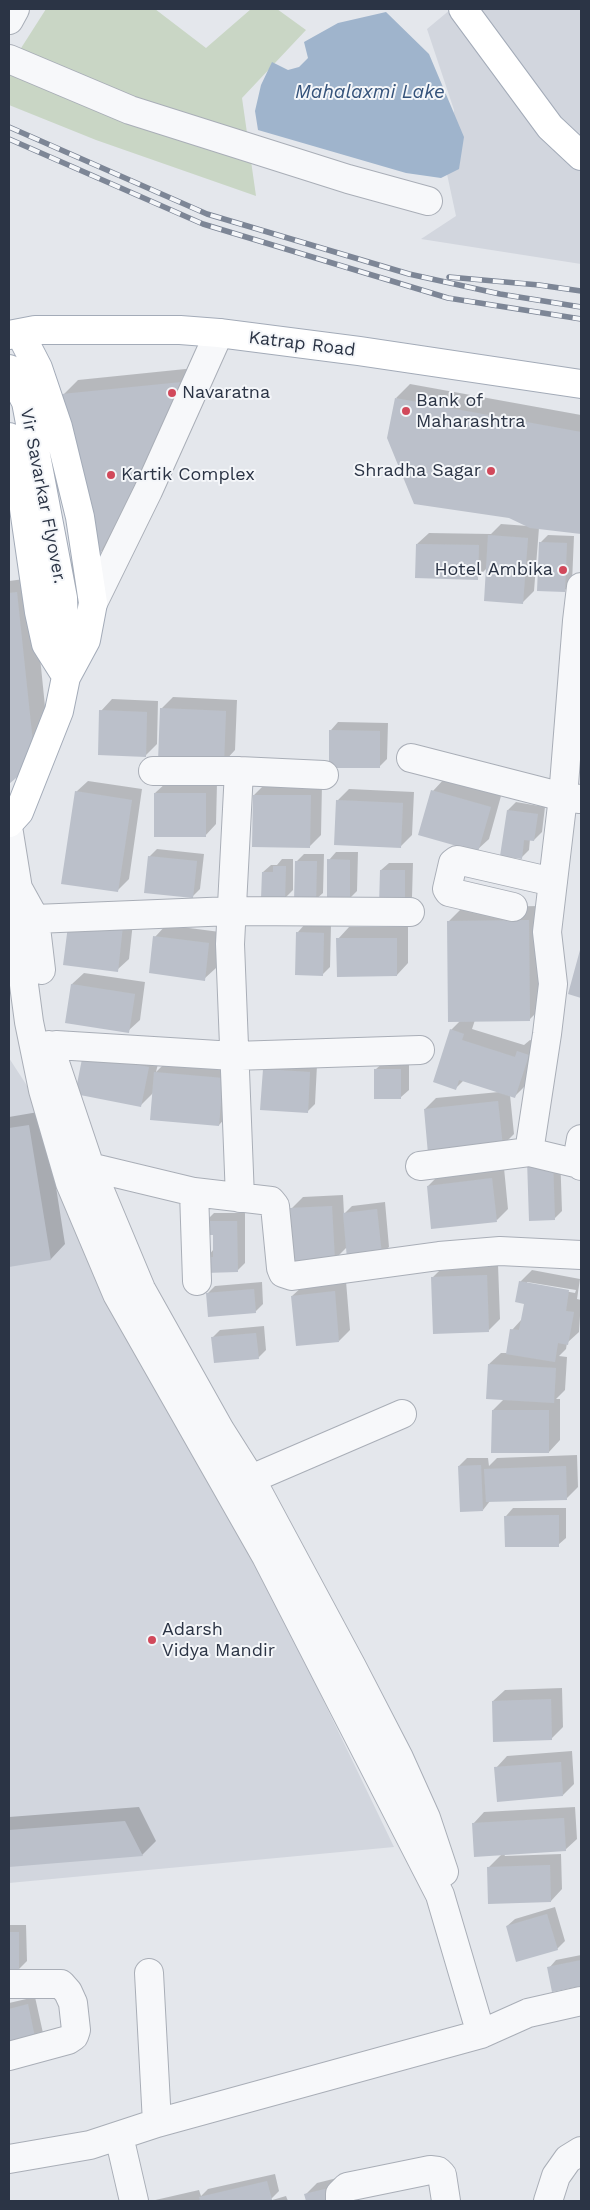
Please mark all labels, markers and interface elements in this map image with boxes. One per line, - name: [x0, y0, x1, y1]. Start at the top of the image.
- water label: Mahalaxmi Lake: [295, 81, 445, 103]
- street label: Katrap Road: [247, 327, 357, 361]
- place label: Navaratna: [182, 382, 270, 404]
- marker: Navaratna: [166, 387, 178, 399]
- place label: Bank of Maharashtra: [416, 390, 525, 432]
- marker: Bank of Maharashtra: [400, 405, 412, 417]
- street label: Vir Savarkar Flyover.: [15, 407, 71, 585]
- place label: Shradha Sagar: [354, 460, 481, 482]
- place label: Kartik Complex: [121, 464, 255, 486]
- marker: Shradha Sagar: [485, 465, 497, 477]
- marker: Kartik Complex: [105, 469, 117, 481]
- place label: Hotel Ambika: [434, 559, 553, 581]
- marker: Hotel Ambika: [557, 564, 569, 576]
- place label: Adarsh Vidya Mandir: [162, 1619, 275, 1662]
- marker: Adarsh Vidya Mandir: [146, 1634, 158, 1646]

